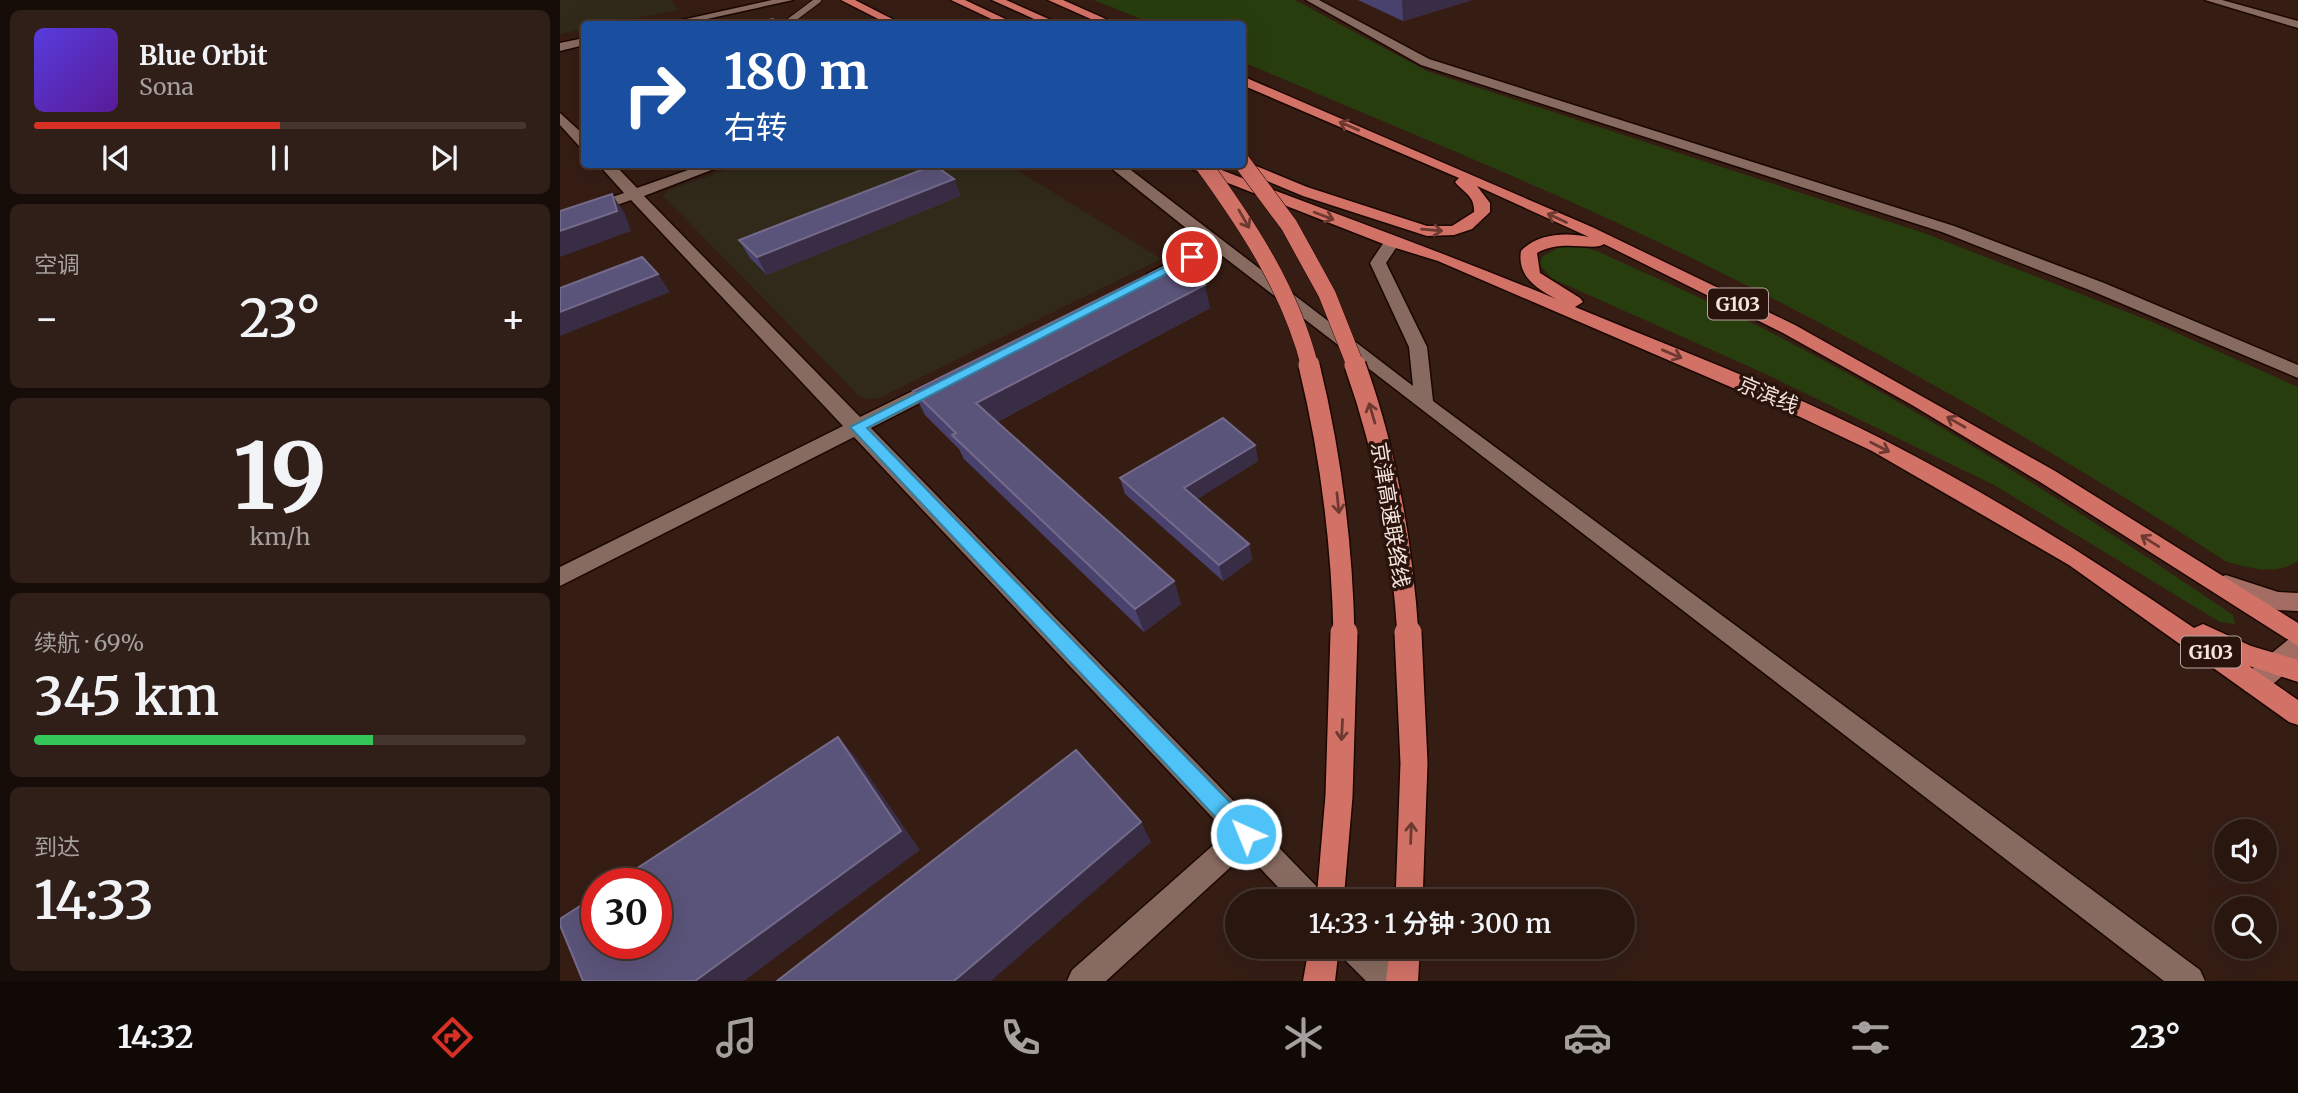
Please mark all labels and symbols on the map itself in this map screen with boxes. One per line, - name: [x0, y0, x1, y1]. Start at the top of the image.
- one-way arrow: [1339, 118, 1361, 131]
- one-way arrow: [1237, 209, 1251, 229]
- one-way arrow: [1313, 211, 1335, 224]
- one-way arrow: [1547, 211, 1568, 224]
- one-way arrow: [1420, 224, 1443, 237]
- pin: [1162, 227, 1222, 287]
- road number: G103: [1708, 288, 1768, 320]
- one-way arrow: [1661, 348, 1682, 361]
- street label: 京滨线: [1734, 370, 1802, 419]
- one-way arrow: [1364, 402, 1377, 424]
- one-way arrow: [1946, 415, 1966, 429]
- street label: 京津高速联络线: [1366, 440, 1415, 590]
- one-way arrow: [1869, 440, 1890, 454]
- one-way arrow: [1332, 491, 1345, 513]
- one-way arrow: [2140, 534, 2160, 548]
- road number: G103: [2181, 636, 2241, 667]
- one-way arrow: [1336, 718, 1349, 741]
- position arrow: [1209, 797, 1283, 871]
- one-way arrow: [1405, 822, 1418, 845]
- speed limit sign: 30: [581, 868, 672, 959]

